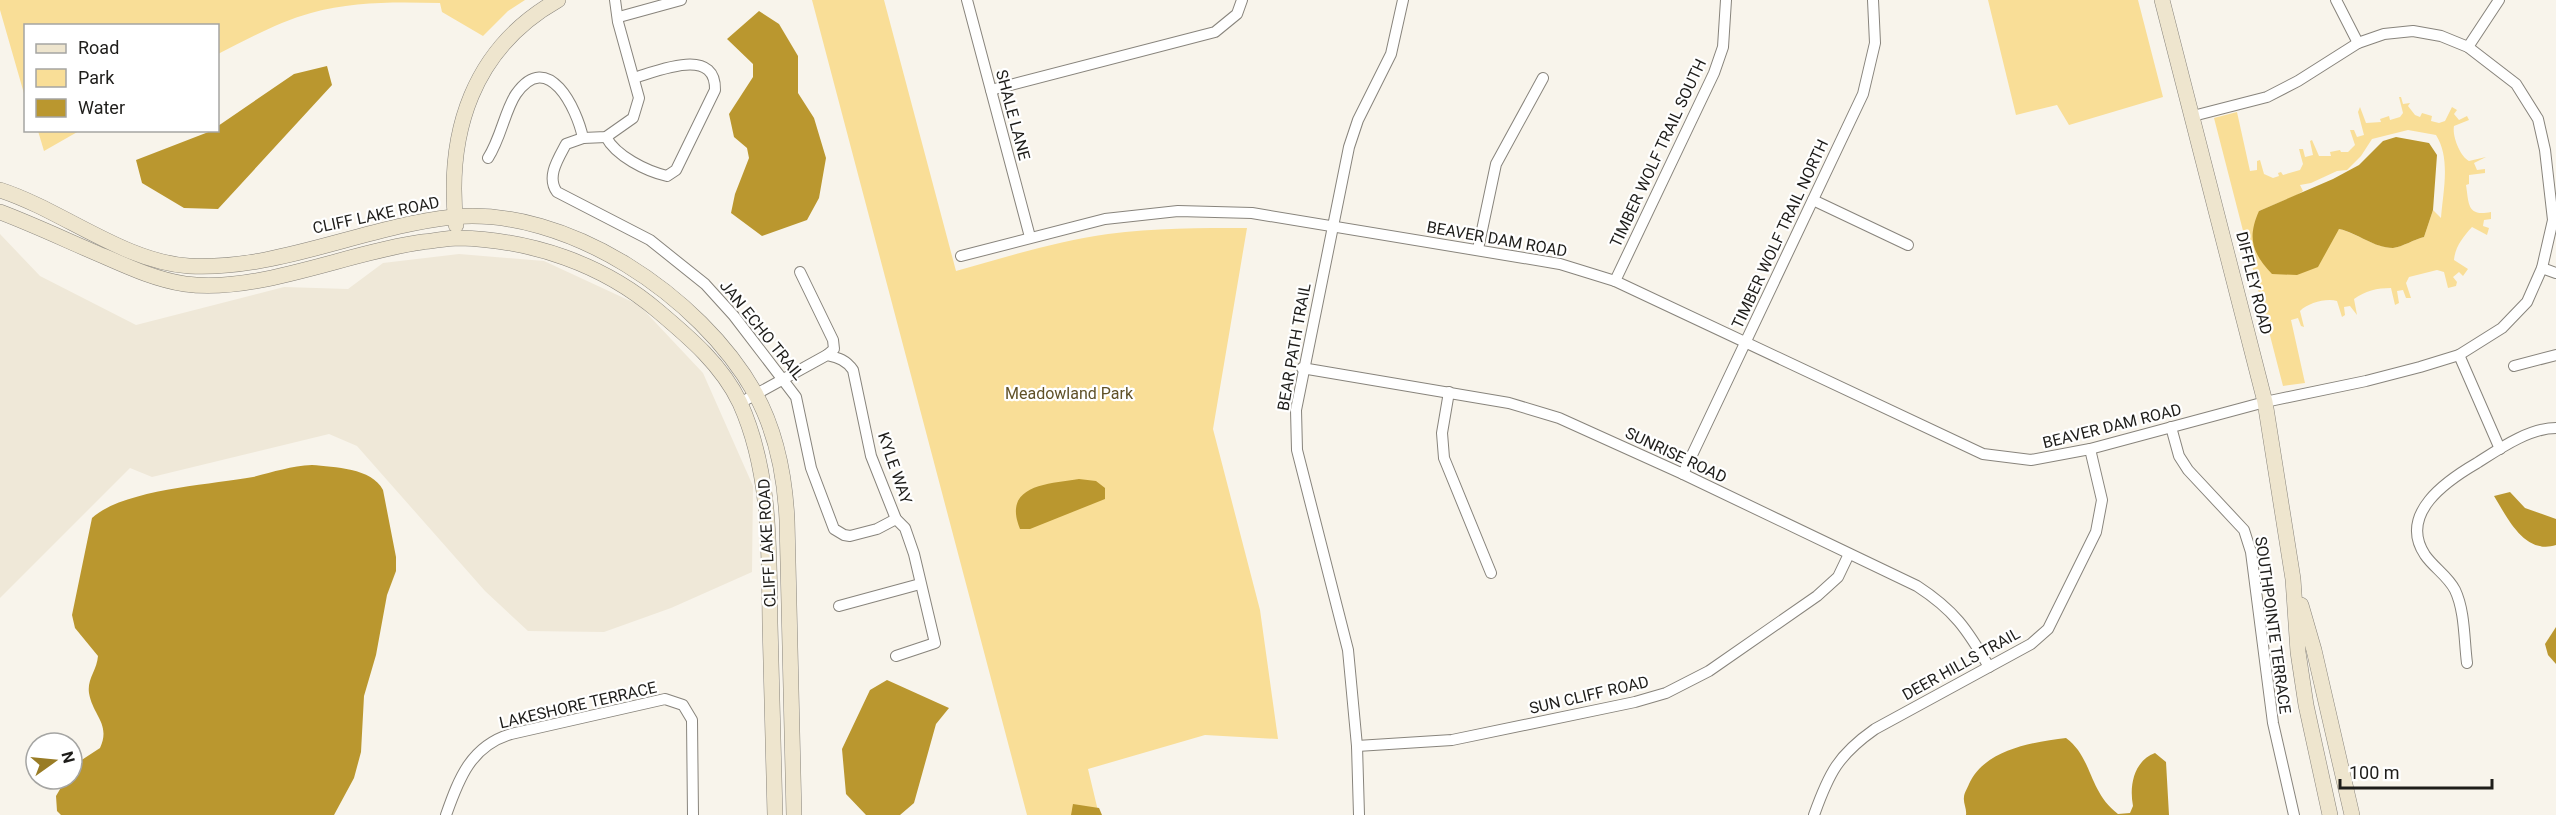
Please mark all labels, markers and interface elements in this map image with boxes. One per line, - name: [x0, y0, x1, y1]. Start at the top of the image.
- legend: [24, 24, 219, 132]
- text: Road: [78, 37, 119, 58]
- street label: TIMBER WOLF TRAIL SOUTH: [1606, 56, 1710, 250]
- text: Park: [78, 67, 115, 88]
- street label: SHALE LANE: [992, 68, 1034, 162]
- text: Water: [78, 97, 125, 118]
- street label: TIMBER WOLF TRAIL NORTH: [1728, 136, 1832, 332]
- street label: CLIFF LAKE ROAD: [311, 192, 441, 238]
- street label: BEAVER DAM ROAD: [1425, 217, 1569, 261]
- street label: DIFFLEY ROAD: [2232, 230, 2276, 336]
- street label: JAN ECHO TRAIL: [716, 276, 808, 384]
- street label: BEAR PATH TRAIL: [1273, 281, 1315, 412]
- park label: Meadowland Park: [1005, 384, 1134, 403]
- street label: BEAVER DAM ROAD: [2041, 400, 2183, 452]
- street label: SUNRISE ROAD: [1622, 423, 1730, 487]
- street label: KYLE WAY: [874, 430, 916, 507]
- street label: CLIFF LAKE ROAD: [754, 478, 780, 608]
- street label: SOUTHPOINTE TERRACE: [2251, 535, 2295, 715]
- street label: DEER HILLS TRAIL: [1899, 624, 2023, 704]
- street label: SUN CLIFF ROAD: [1527, 672, 1651, 718]
- street label: LAKESHORE TERRACE: [497, 678, 659, 732]
- north arrow: [24, 731, 84, 791]
- text: N: [57, 749, 79, 765]
- scale bar: [2340, 752, 2492, 790]
- text: 100 m: [2349, 762, 2400, 783]

